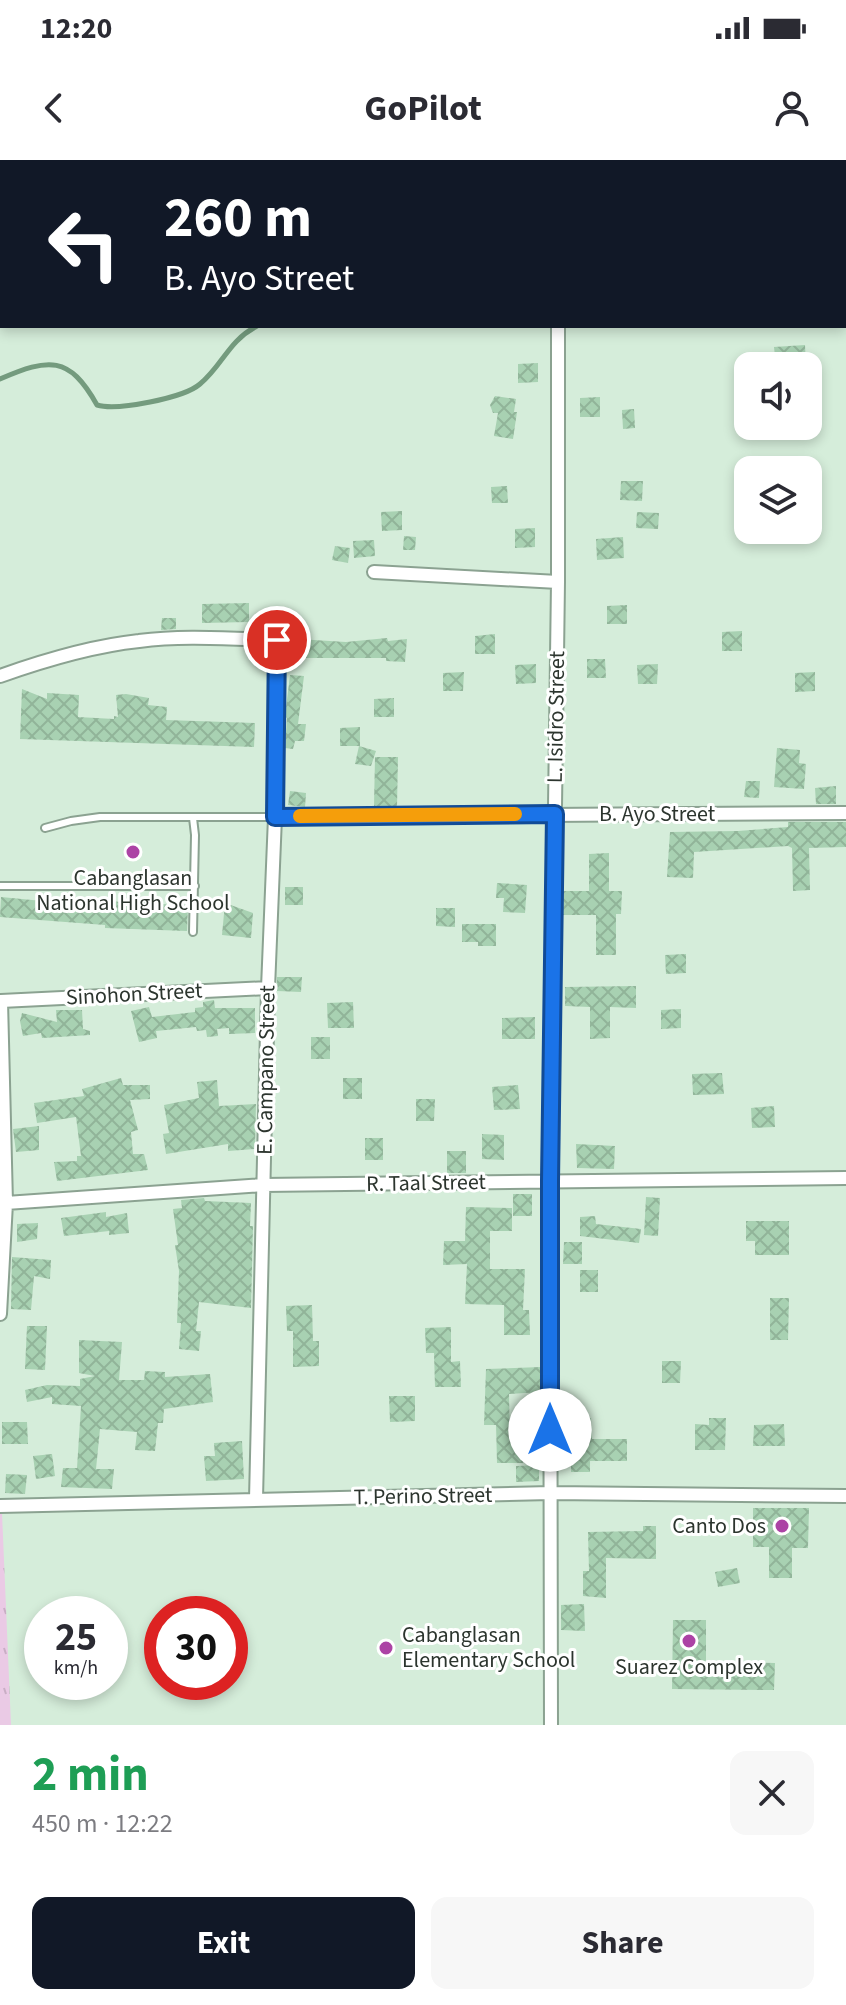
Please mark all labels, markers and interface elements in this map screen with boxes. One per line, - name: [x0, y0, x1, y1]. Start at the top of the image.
- text: 12:20: [40, 7, 112, 50]
- text: GoPilot: [364, 83, 482, 134]
- icon: back: [32, 86, 76, 130]
- icon: person: [770, 86, 814, 130]
- text: 260 m: [164, 179, 312, 258]
- icon: left: [32, 192, 136, 296]
- text: B. Ayo Street: [164, 253, 354, 304]
- map controls: [734, 352, 822, 544]
- button: sound: [734, 352, 822, 440]
- button: layers: [734, 456, 822, 544]
- pin: [243, 606, 311, 674]
- icon: arrive: [255, 618, 299, 662]
- street label: L. Isidro Street: [539, 650, 573, 783]
- street label: B. Ayo Street: [599, 798, 716, 830]
- marker: Cabanglasan National High School: [124, 843, 142, 861]
- place label: Cabanglasan National High School: [36, 862, 230, 919]
- street label: Sinohon Street: [65, 974, 204, 1014]
- street label: E. Campano Street: [249, 984, 283, 1155]
- street label: R. Taal Street: [366, 1166, 487, 1200]
- position arrow: [508, 1388, 592, 1472]
- street label: T. Perino Street: [353, 1479, 493, 1513]
- place label: Canto Dos: [672, 1510, 766, 1542]
- marker: Canto Dos: [773, 1517, 791, 1535]
- speed limit sign: 30: [144, 1596, 248, 1700]
- text: 25: [55, 1609, 97, 1666]
- place label: Cabanglasan Elementary School: [402, 1619, 575, 1676]
- marker: Suarez Complex: [680, 1632, 698, 1650]
- marker: Cabanglasan Elementary School: [377, 1639, 395, 1657]
- place label: Suarez Complex: [615, 1651, 763, 1683]
- text: km/h: [54, 1654, 98, 1682]
- text: 2 min: [32, 1741, 149, 1809]
- button: close: [730, 1751, 814, 1835]
- text: 450 m · 12:22: [32, 1805, 173, 1842]
- button: Exit: [32, 1897, 415, 1989]
- button: Share: [431, 1897, 814, 1989]

